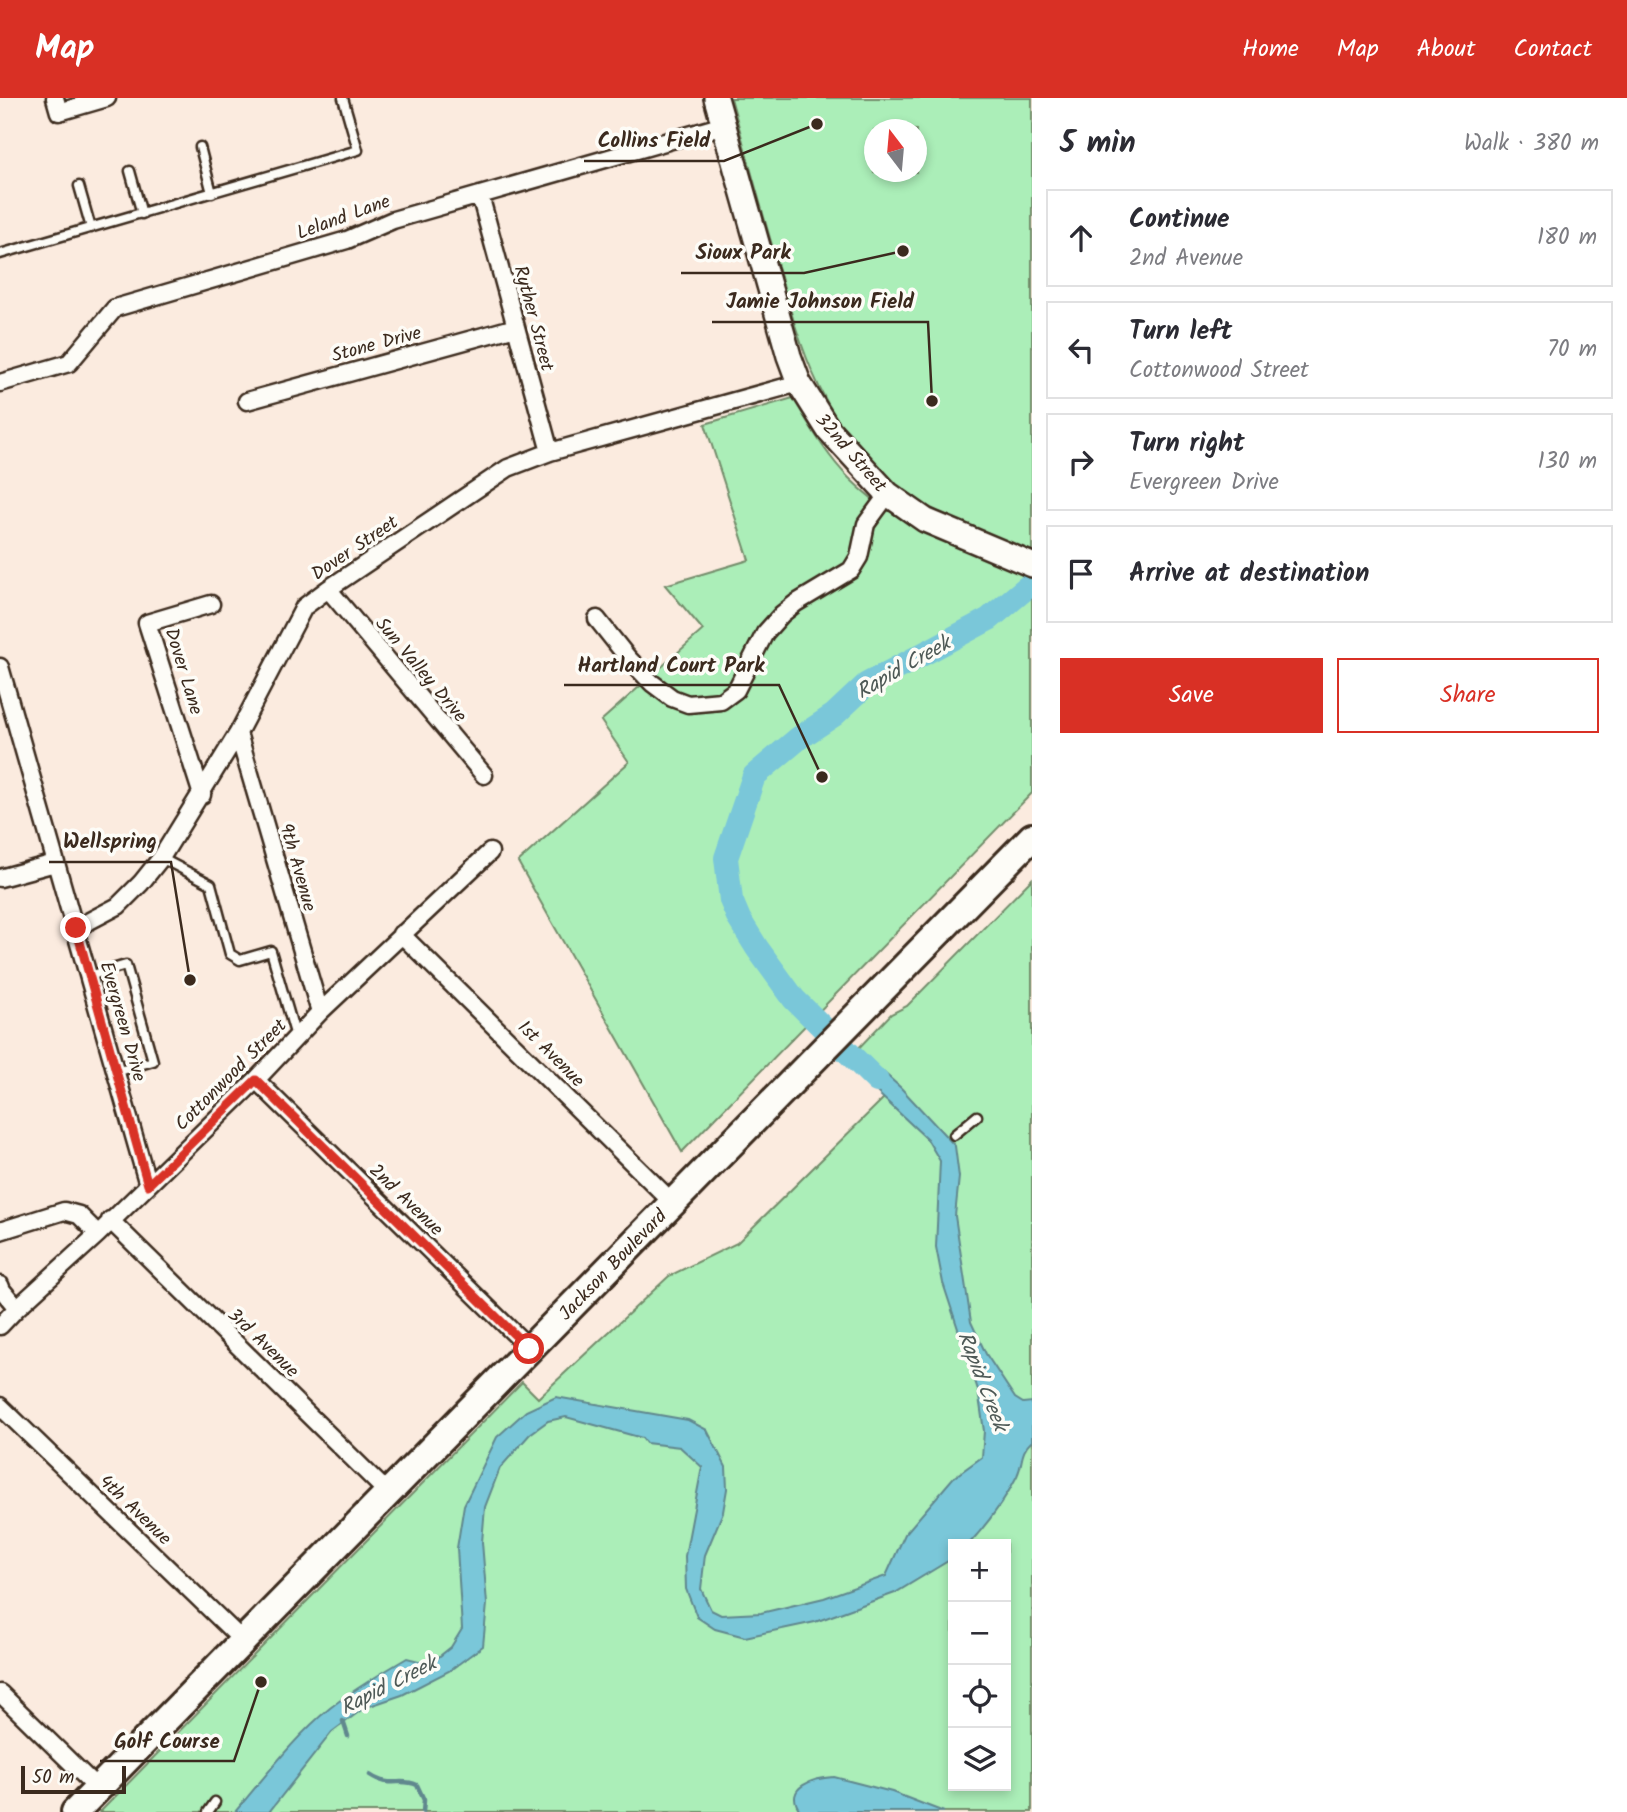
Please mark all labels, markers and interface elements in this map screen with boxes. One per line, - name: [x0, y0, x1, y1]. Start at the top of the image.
- text: Map: [35, 23, 95, 76]
- text: Home: [1242, 30, 1299, 69]
- text: Map: [1337, 30, 1379, 69]
- text: About: [1417, 30, 1475, 69]
- text: Contact: [1513, 30, 1592, 69]
- callout: Collins Field: [584, 119, 724, 161]
- north arrow: [864, 119, 927, 182]
- text: 5 min: [1060, 120, 1136, 168]
- text: Collins Field: [598, 125, 711, 158]
- text: Walk · 380 m: [1464, 126, 1599, 162]
- street label: Leland Lane: [293, 187, 395, 249]
- text: Continue: [1129, 199, 1230, 241]
- icon: ahead: [1062, 219, 1100, 257]
- text: 180 m: [1537, 220, 1597, 256]
- callout: Sioux Park: [681, 231, 804, 273]
- text: Sioux Park: [695, 237, 791, 270]
- text: 2nd Avenue: [1129, 241, 1243, 277]
- street label: Ryther Street: [505, 262, 562, 375]
- callout: Jamie Johnson Field: [712, 280, 928, 322]
- text: Jamie Johnson Field: [726, 286, 915, 319]
- text: Turn left: [1129, 311, 1232, 353]
- street label: Stone Drive: [328, 318, 425, 371]
- icon: left: [1062, 331, 1100, 369]
- text: 70 m: [1547, 332, 1597, 368]
- text: Cottonwood Street: [1129, 353, 1309, 389]
- street label: 32nd Street: [807, 407, 894, 500]
- text: Turn right: [1129, 423, 1245, 465]
- icon: right: [1062, 443, 1100, 481]
- text: 130 m: [1538, 444, 1597, 480]
- text: Evergreen Drive: [1129, 465, 1279, 501]
- street label: Dover Street: [305, 508, 405, 589]
- text: Arrive at destination: [1129, 553, 1369, 595]
- icon: arrive: [1062, 555, 1100, 593]
- street label: Sun Valley Drive: [367, 611, 474, 730]
- street label: Dover Lane: [156, 624, 211, 719]
- water label: Rapid Creek: [850, 626, 960, 709]
- callout: Hartland Court Park: [564, 643, 779, 685]
- text: Hartland Court Park: [578, 650, 765, 683]
- button: Save: [1060, 658, 1323, 733]
- button: Share: [1337, 658, 1599, 733]
- callout: Wellspring: [49, 820, 171, 862]
- street label: 9th Avenue: [270, 820, 324, 916]
- text: Wellspring: [63, 826, 157, 859]
- route end: [60, 912, 91, 943]
- street label: Evergreen Drive: [91, 958, 154, 1086]
- street label: Cottonwood Street: [168, 1012, 295, 1139]
- street label: 1st Avenue: [510, 1014, 592, 1095]
- street label: 2nd Avenue: [361, 1157, 450, 1244]
- street label: Jackson Boulevard: [552, 1202, 675, 1328]
- street label: 3rd Avenue: [220, 1301, 306, 1386]
- water label: Rapid Creek: [948, 1327, 1017, 1439]
- route start: [513, 1333, 544, 1364]
- street label: 4th Avenue: [91, 1468, 178, 1553]
- map controls: [948, 1539, 1011, 1791]
- button: +: [948, 1539, 1011, 1602]
- button: −: [948, 1602, 1011, 1665]
- water label: Rapid Creek: [335, 1647, 445, 1725]
- button: locate: [948, 1665, 1011, 1728]
- callout: Golf Course: [100, 1719, 234, 1761]
- text: Golf Course: [114, 1726, 220, 1759]
- button: layers: [948, 1728, 1011, 1791]
- scale bar: [21, 1763, 126, 1795]
- text: 50 m: [32, 1763, 74, 1793]

